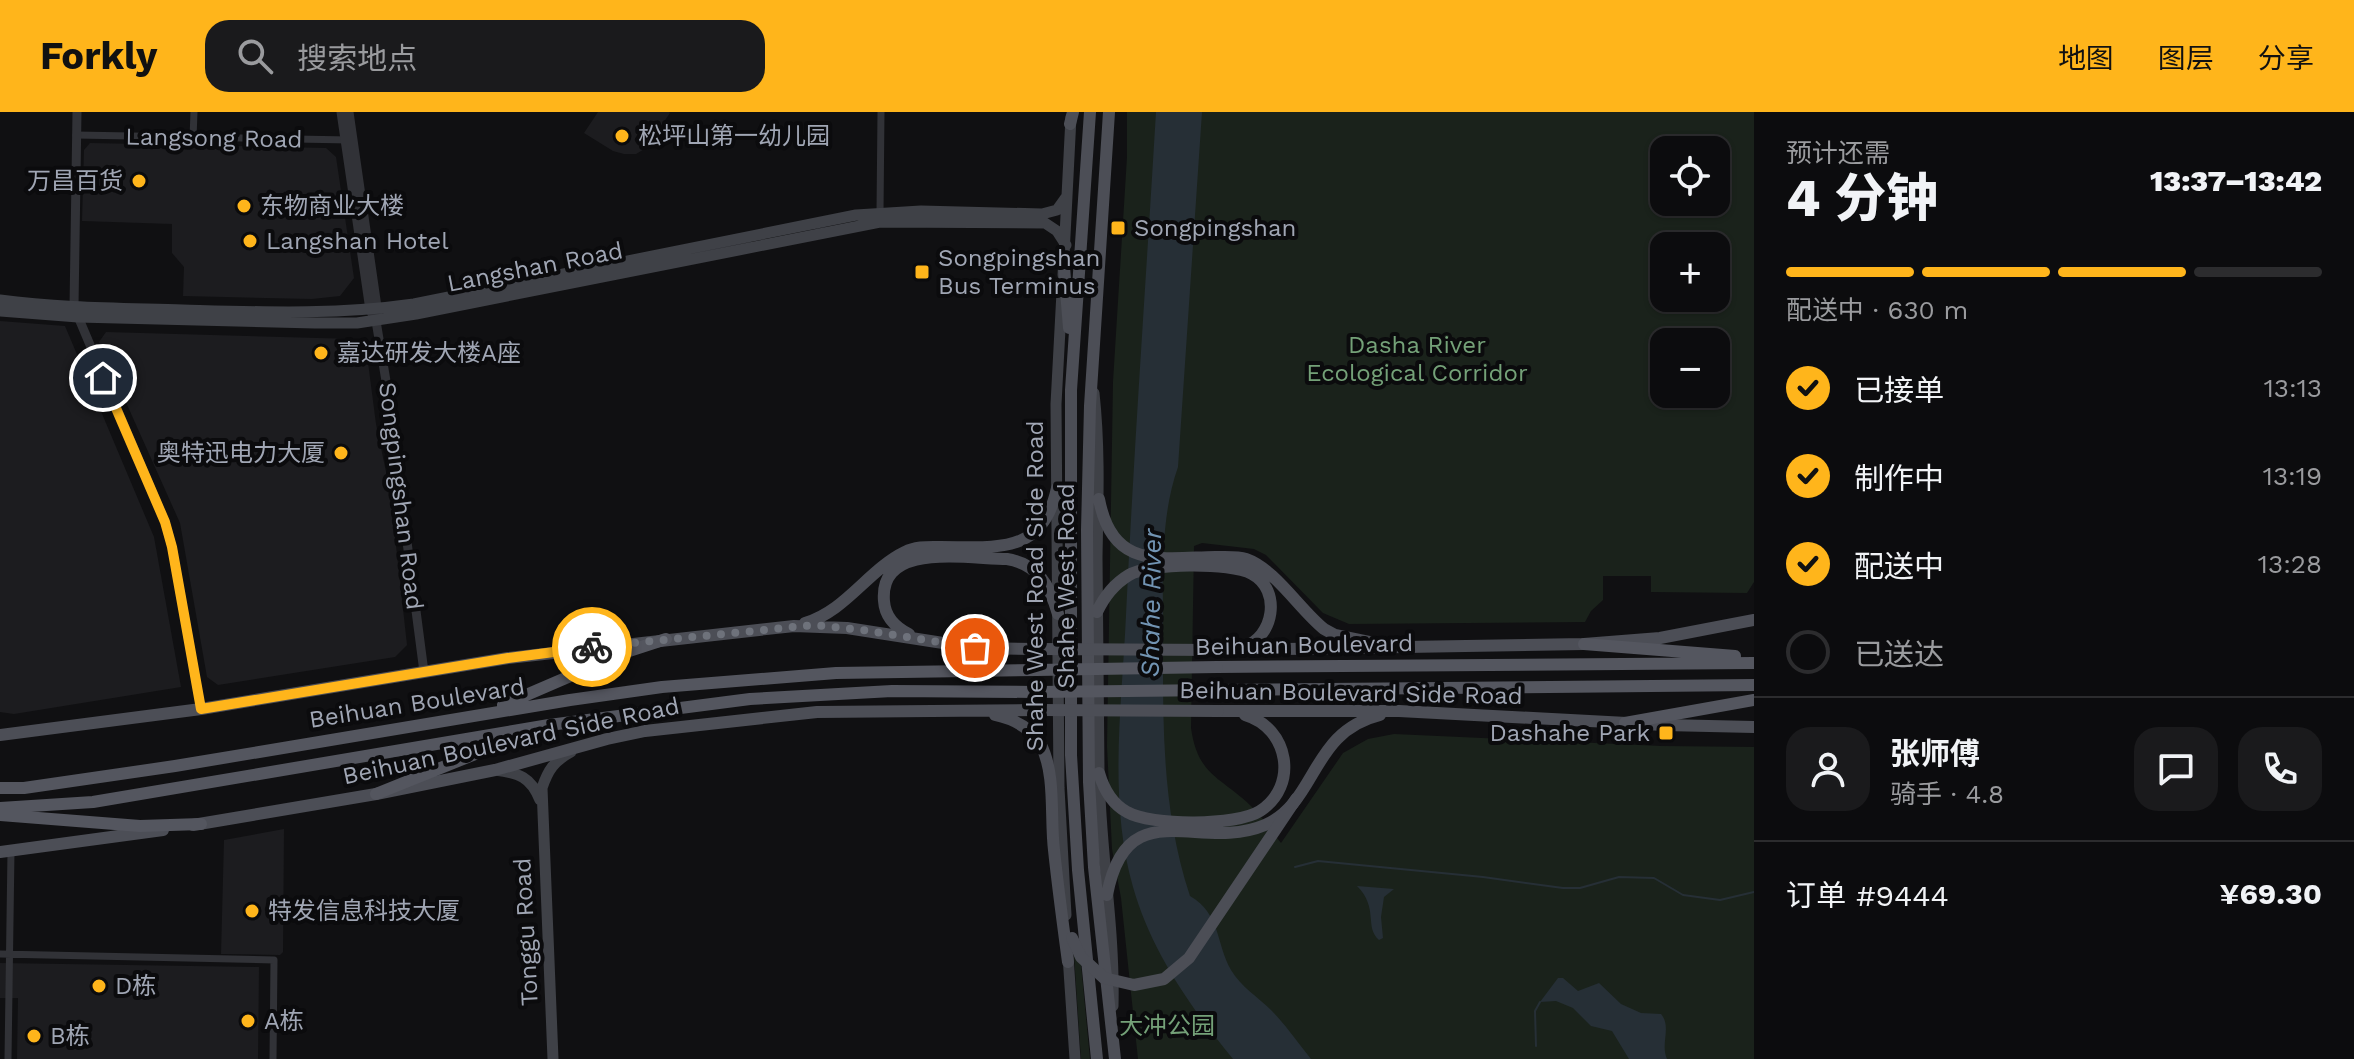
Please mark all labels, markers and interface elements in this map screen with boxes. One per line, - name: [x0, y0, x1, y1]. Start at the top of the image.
- search box: [205, 20, 765, 92]
- text: Forkly: [40, 34, 157, 78]
- icon: search: [233, 34, 277, 78]
- text: 搜索地点: [297, 41, 417, 76]
- text: 地图: [2058, 42, 2114, 75]
- text: 图层: [2158, 42, 2214, 75]
- text: 分享: [2258, 42, 2314, 75]
- street label: Langsong Road: [125, 122, 303, 154]
- place label: 松坪山第一幼儿园: [638, 122, 830, 150]
- marker: 松坪山第一幼儿园: [613, 127, 631, 145]
- map controls: [1650, 136, 1730, 408]
- button: locate: [1650, 136, 1730, 216]
- text: 预计还需: [1786, 138, 1890, 168]
- text: 13:37–13:42: [2150, 163, 2322, 198]
- place label: 万昌百货: [27, 167, 123, 195]
- text: 4 分钟: [1786, 168, 1938, 229]
- marker: 万昌百货: [130, 172, 148, 190]
- place label: 东物商业大楼: [260, 192, 404, 220]
- marker: 东物商业大楼: [235, 197, 253, 215]
- place label: Songpingshan: [1134, 214, 1296, 242]
- marker: Songpingshan: [1109, 219, 1127, 237]
- place label: Langshan Hotel: [266, 227, 449, 255]
- marker: Langshan Hotel: [241, 232, 259, 250]
- button: +: [1650, 232, 1730, 312]
- street label: Langshan Road: [445, 236, 625, 298]
- place label: Songpingshan Bus Terminus: [938, 244, 1100, 300]
- marker: Songpingshan Bus Terminus: [913, 263, 931, 281]
- text: 配送中 · 630 m: [1786, 295, 1968, 325]
- button: −: [1650, 328, 1730, 408]
- park label: Dasha River Ecological Corridor: [1306, 331, 1528, 387]
- place label: 嘉达研发大楼A座: [337, 339, 521, 367]
- pin: [69, 344, 137, 412]
- marker: 嘉达研发大楼A座: [312, 344, 330, 362]
- icon: home: [81, 356, 125, 400]
- icon: check: [1786, 366, 1830, 410]
- text: 已接单: [1854, 373, 1944, 408]
- text: 13:13: [2264, 373, 2322, 403]
- street label: Songpingshan Road: [373, 381, 429, 611]
- street label: Shahe West Road Side Road: [1021, 420, 1049, 752]
- place label: 奥特迅电力大厦: [157, 439, 325, 467]
- marker: 奥特迅电力大厦: [332, 444, 350, 462]
- icon: check: [1786, 454, 1830, 498]
- text: 制作中: [1854, 461, 1944, 496]
- text: 13:19: [2263, 461, 2322, 491]
- street label: Shahe West Road: [1052, 483, 1080, 689]
- water label: Shahe River: [1135, 528, 1167, 678]
- icon: check: [1786, 542, 1830, 586]
- text: 配送中: [1854, 549, 1944, 584]
- text: 13:28: [2258, 549, 2322, 579]
- courier: [552, 607, 632, 687]
- pin: [941, 614, 1009, 682]
- icon: bike: [570, 625, 614, 669]
- icon: bag: [953, 626, 997, 670]
- street label: Beihuan Boulevard: [1195, 629, 1413, 661]
- text: 已送达: [1854, 637, 1944, 672]
- street label: Beihuan Boulevard: [307, 672, 527, 734]
- street label: Beihuan Boulevard Side Road: [1179, 676, 1523, 710]
- street label: Beihuan Boulevard Side Road: [340, 692, 682, 790]
- place label: Dashahe Park: [1490, 719, 1650, 747]
- marker: Dashahe Park: [1657, 724, 1675, 742]
- button: person: [1786, 727, 1870, 811]
- button: chat: [2134, 727, 2218, 811]
- button: phone: [2238, 727, 2322, 811]
- text: 张师傅: [1890, 736, 1980, 771]
- text: 骑手 · 4.8: [1890, 779, 2004, 809]
- street label: Tonggu Road: [508, 857, 544, 1007]
- text: ¥69.30: [2219, 876, 2322, 911]
- text: 订单 #9444: [1786, 878, 1949, 913]
- place label: 特发信息科技大厦: [268, 897, 460, 925]
- marker: 特发信息科技大厦: [243, 902, 261, 920]
- place label: D栋: [115, 972, 156, 1000]
- marker: D栋: [90, 977, 108, 995]
- place label: A栋: [264, 1007, 304, 1035]
- marker: A栋: [239, 1012, 257, 1030]
- park label: 大冲公园: [1119, 1012, 1215, 1040]
- place label: B栋: [50, 1022, 90, 1050]
- marker: B栋: [25, 1027, 43, 1045]

